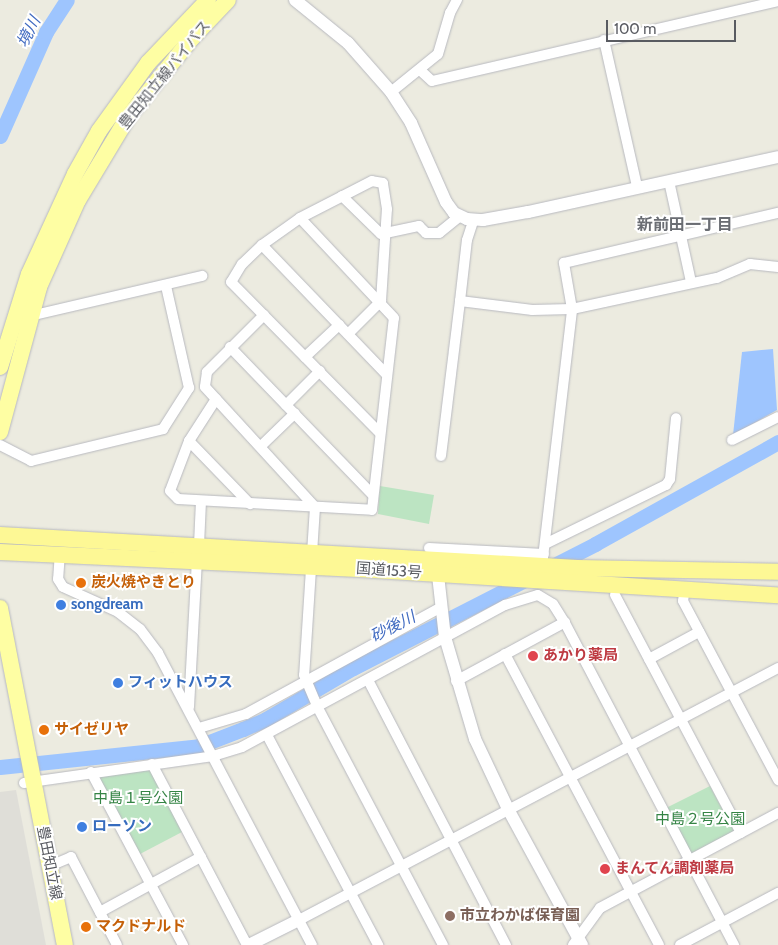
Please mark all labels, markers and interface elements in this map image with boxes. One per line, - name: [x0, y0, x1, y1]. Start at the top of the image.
- scale bar: [608, 10, 738, 42]
- water label: 境川: [13, 13, 45, 51]
- street label: 豊田知立線バイパス: [116, 17, 214, 133]
- text: 100 m: [614, 20, 656, 38]
- district label: 新前田一丁目: [637, 215, 733, 235]
- street label: 国道153号: [355, 560, 423, 582]
- place label: 炭火焼やきとり: [91, 574, 196, 592]
- marker: 炭火焼やきとり: [75, 577, 87, 589]
- place label: songdream: [71, 596, 143, 614]
- marker: songdream: [55, 599, 67, 611]
- water label: 砂後川: [367, 608, 419, 646]
- place label: あかり薬局: [543, 647, 618, 665]
- marker: あかり薬局: [527, 650, 539, 662]
- place label: フィットハウス: [128, 674, 233, 692]
- marker: フィットハウス: [112, 677, 124, 689]
- place label: サイゼリヤ: [54, 721, 129, 739]
- marker: サイゼリヤ: [38, 724, 50, 736]
- park label: 中島１号公園: [93, 790, 183, 808]
- park label: 中島２号公園: [655, 811, 745, 829]
- place label: ローソン: [92, 818, 152, 836]
- marker: ローソン: [76, 821, 88, 833]
- street label: 豊田知立線: [33, 824, 65, 902]
- place label: まんてん調剤薬局: [615, 860, 735, 878]
- marker: まんてん調剤薬局: [599, 863, 611, 875]
- place label: 市立わかば保育園: [460, 907, 580, 925]
- marker: 市立わかば保育園: [444, 910, 456, 922]
- place label: マクドナルド: [96, 918, 186, 936]
- marker: マクドナルド: [80, 921, 92, 933]

